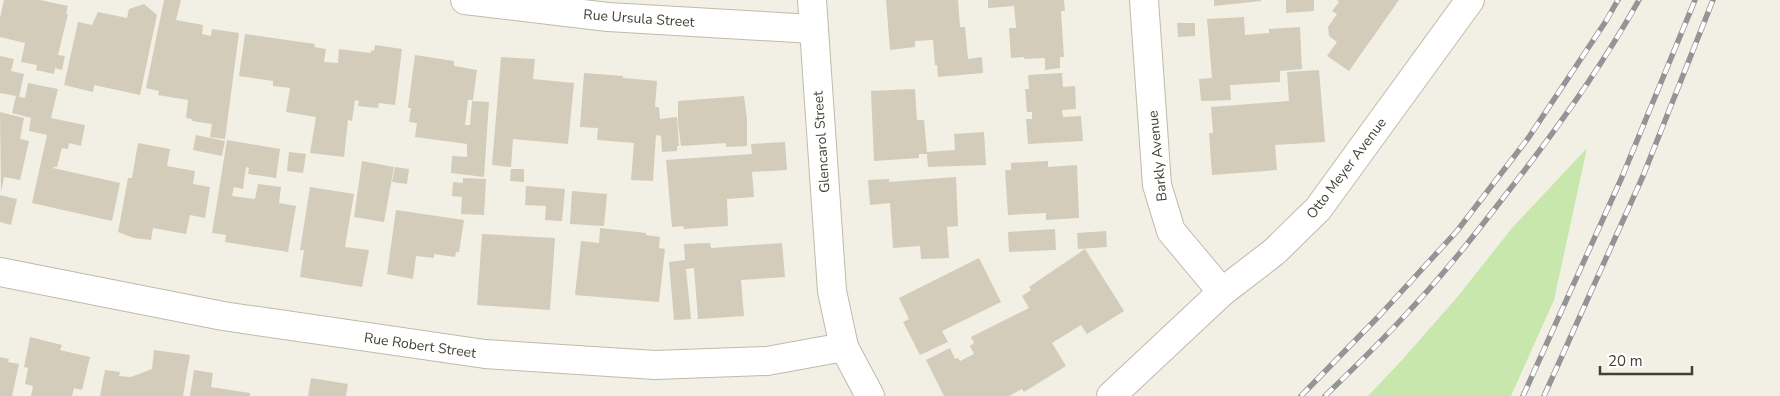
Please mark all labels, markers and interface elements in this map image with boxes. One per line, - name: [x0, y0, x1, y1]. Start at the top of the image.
- street label: Rue Ursula Street: [583, 5, 695, 32]
- street label: Glencarol Street: [808, 90, 835, 194]
- street label: Barkly Avenue: [1143, 110, 1172, 202]
- street label: Otto Meyer Avenue: [1302, 114, 1391, 223]
- street label: Rue Robert Street: [363, 328, 477, 363]
- scale bar: [1600, 344, 1692, 376]
- text: 20 m: [1608, 351, 1643, 371]

